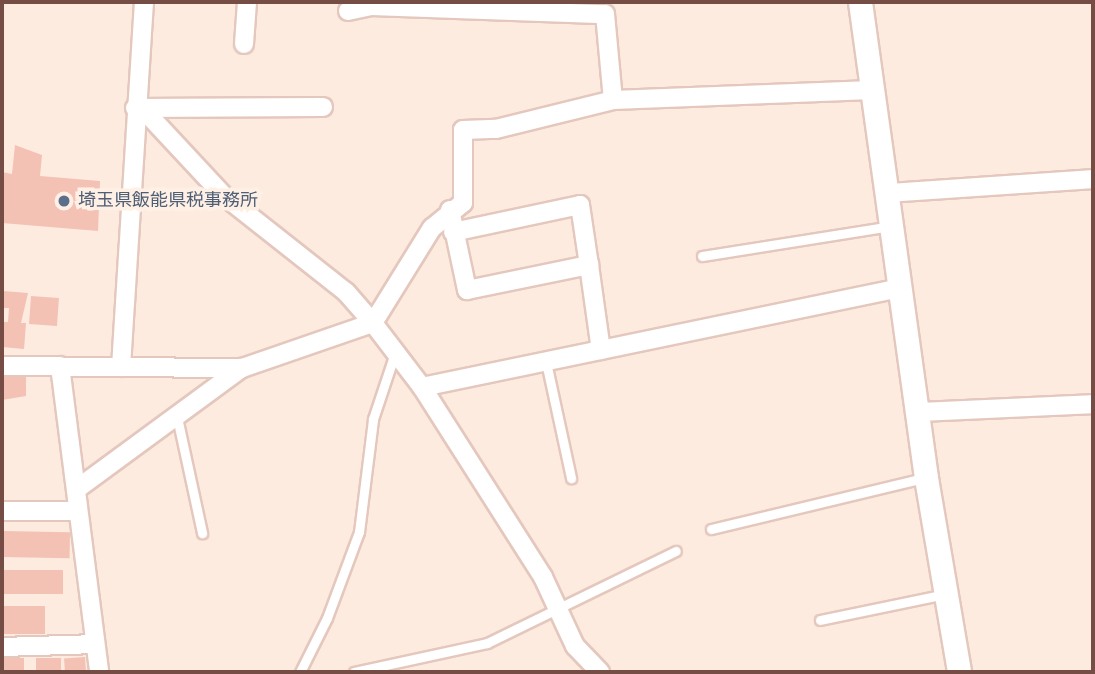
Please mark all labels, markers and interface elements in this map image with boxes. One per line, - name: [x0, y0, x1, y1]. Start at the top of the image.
- place label: 埼玉県飯能県税事務所: [78, 190, 258, 212]
- marker: 埼玉県飯能県税事務所: [56, 193, 72, 209]

